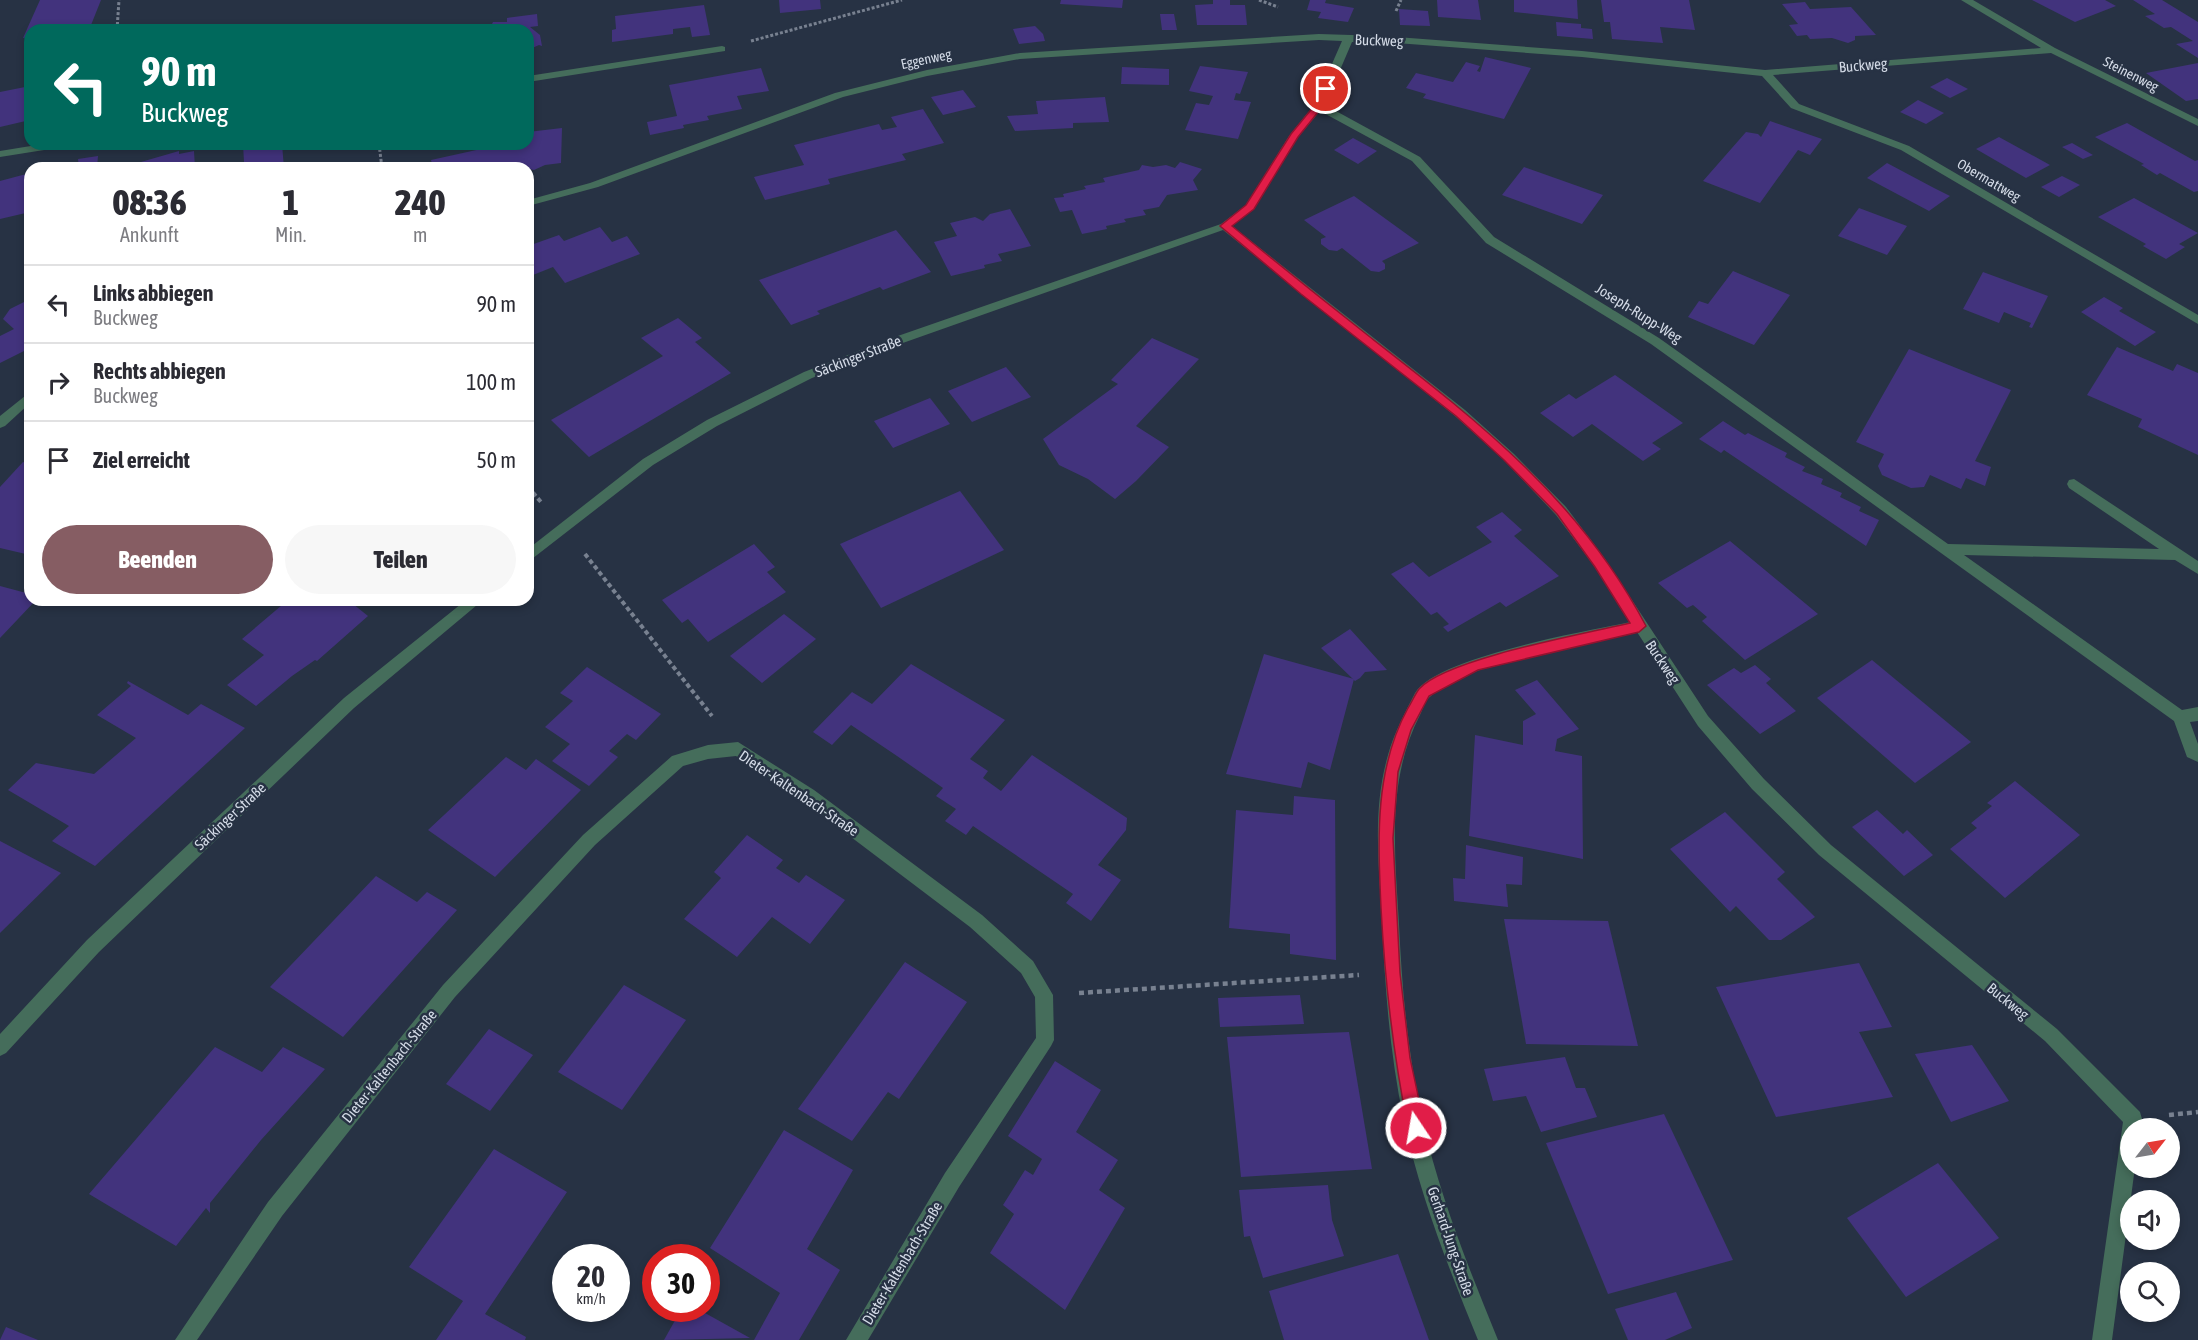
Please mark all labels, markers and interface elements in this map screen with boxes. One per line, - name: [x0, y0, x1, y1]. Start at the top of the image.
- street label: Buckweg: [1354, 31, 1404, 49]
- street label: Eggenweg: [899, 46, 953, 72]
- text: 90 m: [141, 47, 216, 95]
- icon: left: [42, 48, 120, 126]
- street label: Steinenweg: [2101, 53, 2161, 95]
- street label: Buckweg: [1838, 54, 1888, 76]
- pin: [1300, 63, 1351, 114]
- icon: arrive: [1309, 72, 1342, 105]
- text: Buckweg: [141, 97, 228, 128]
- street label: Obermattweg: [1954, 155, 2024, 205]
- text: 08:36: [112, 181, 187, 223]
- text: 1: [282, 181, 299, 223]
- text: 240: [395, 181, 446, 223]
- text: Ankunft: [120, 223, 179, 246]
- text: Min.: [275, 223, 306, 246]
- text: m: [413, 223, 427, 246]
- text: Links abbiegen: [93, 280, 214, 306]
- street label: Joseph-Rupp-Weg: [1593, 280, 1686, 347]
- icon: left: [42, 288, 75, 321]
- text: 90 m: [476, 291, 516, 317]
- text: Buckweg: [93, 306, 158, 329]
- street label: Säckinger Straße: [813, 332, 904, 380]
- text: Rechts abbiegen: [93, 358, 226, 384]
- icon: right: [42, 366, 75, 399]
- text: 100 m: [466, 369, 516, 395]
- text: Buckweg: [93, 384, 158, 407]
- icon: arrive: [42, 444, 75, 477]
- text: Ziel erreicht: [93, 447, 190, 473]
- text: 50 m: [476, 447, 516, 473]
- button: Beenden: [42, 525, 273, 594]
- button: Teilen: [285, 525, 516, 594]
- street label: Buckweg: [1642, 637, 1684, 687]
- street label: Dieter-Kaltenbach-Straße: [736, 747, 862, 839]
- street label: Säckinger Straße: [191, 779, 269, 853]
- street label: Buckweg: [1984, 979, 2033, 1023]
- street label: Dieter-Kaltenbach-Straße: [338, 1006, 440, 1126]
- position arrow: [1384, 1096, 1448, 1160]
- north arrow: [2120, 1118, 2180, 1178]
- map controls: [2120, 1118, 2180, 1322]
- street label: Gerhard-Jung-Straße: [1424, 1184, 1478, 1298]
- button: sound: [2120, 1190, 2180, 1250]
- street label: Dieter-Kaltenbach-Straße: [859, 1198, 946, 1328]
- speed limit sign: 30: [642, 1244, 720, 1322]
- text: 20: [577, 1259, 605, 1293]
- button: search: [2120, 1262, 2180, 1322]
- text: km/h: [576, 1290, 606, 1307]

